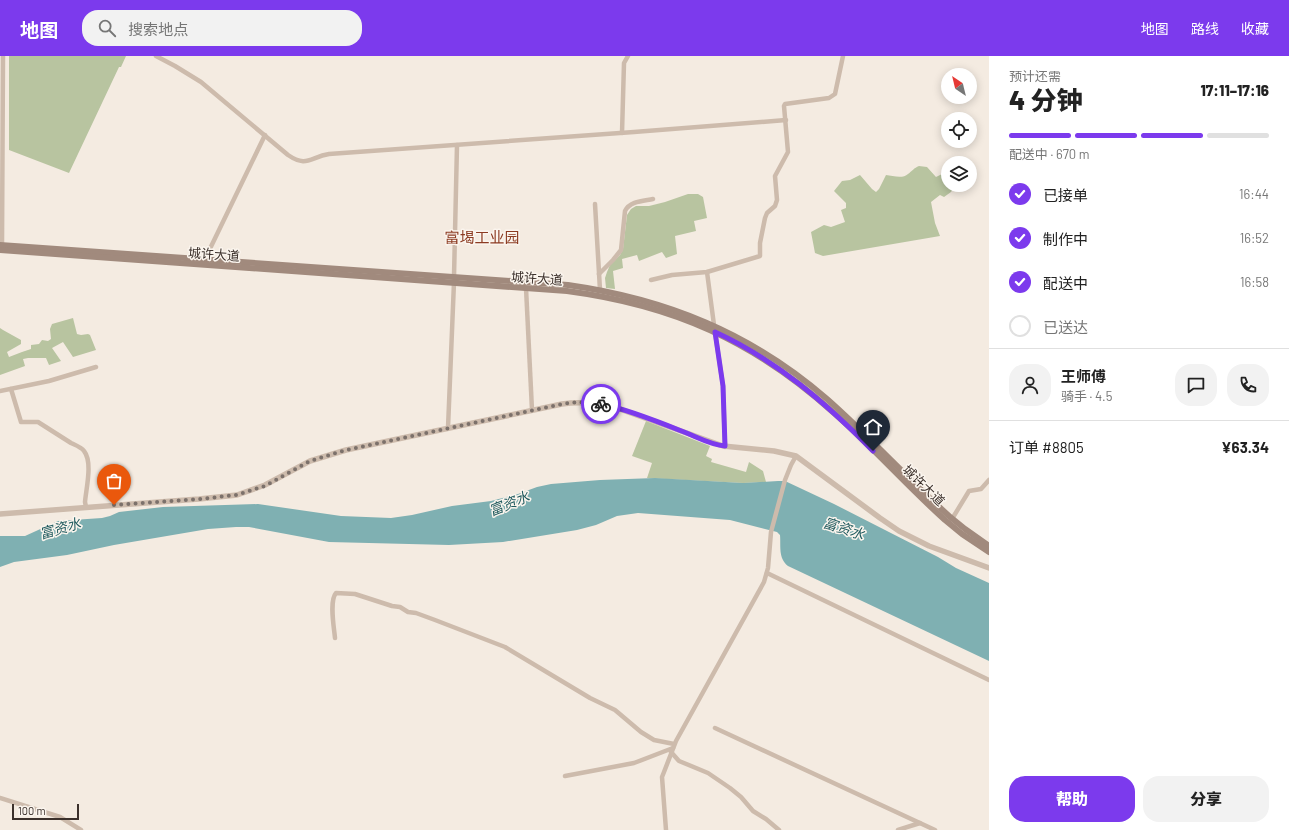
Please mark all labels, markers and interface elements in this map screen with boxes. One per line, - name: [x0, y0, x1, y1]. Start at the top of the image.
- search box: [82, 10, 362, 46]
- icon: search: [96, 17, 118, 39]
- text: 地图: [20, 18, 58, 41]
- text: 搜索地点: [128, 20, 188, 38]
- text: 地图: [1141, 20, 1169, 37]
- text: 路线: [1191, 20, 1219, 37]
- text: 收藏: [1241, 20, 1269, 37]
- north arrow: [941, 68, 977, 104]
- map controls: [941, 68, 977, 192]
- text: 预计还需: [1009, 68, 1061, 84]
- text: 17:11–17:16: [1200, 81, 1269, 99]
- text: 4 分钟: [1009, 84, 1082, 115]
- button: locate: [941, 112, 977, 148]
- text: 配送中 · 670 m: [1009, 146, 1089, 162]
- button: layers: [941, 156, 977, 192]
- icon: check: [1009, 183, 1031, 205]
- text: 已接单: [1043, 186, 1088, 204]
- text: 16:44: [1239, 186, 1269, 202]
- icon: check: [1009, 227, 1031, 249]
- district label: 富堨工业园: [444, 228, 520, 246]
- text: 制作中: [1043, 230, 1088, 248]
- text: 16:52: [1240, 230, 1269, 246]
- street label: 城许大道: [187, 244, 241, 264]
- street label: 城许大道: [510, 268, 564, 288]
- icon: check: [1009, 271, 1031, 293]
- text: 配送中: [1043, 274, 1088, 292]
- text: 16:58: [1240, 274, 1269, 290]
- text: 已送达: [1043, 318, 1088, 336]
- button: person: [1009, 364, 1051, 406]
- button: chat: [1175, 364, 1217, 406]
- button: phone: [1227, 364, 1269, 406]
- text: 王师傅: [1061, 367, 1106, 385]
- courier: [581, 384, 621, 424]
- text: 骑手 · 4.5: [1061, 388, 1112, 404]
- icon: bike: [590, 393, 612, 415]
- pin: [856, 410, 890, 451]
- icon: home: [862, 416, 884, 438]
- text: 订单 #8805: [1009, 438, 1084, 456]
- text: ¥63.34: [1221, 438, 1269, 456]
- street label: 城许大道: [900, 461, 948, 509]
- pin: [97, 464, 131, 505]
- icon: bag: [103, 470, 125, 492]
- water label: 富资水: [486, 487, 533, 519]
- water label: 富资水: [821, 513, 868, 543]
- water label: 富资水: [37, 514, 83, 542]
- button: 帮助: [1009, 776, 1135, 822]
- button: 分享: [1143, 776, 1269, 822]
- scale bar: [12, 802, 79, 821]
- text: 100 m: [18, 804, 46, 817]

